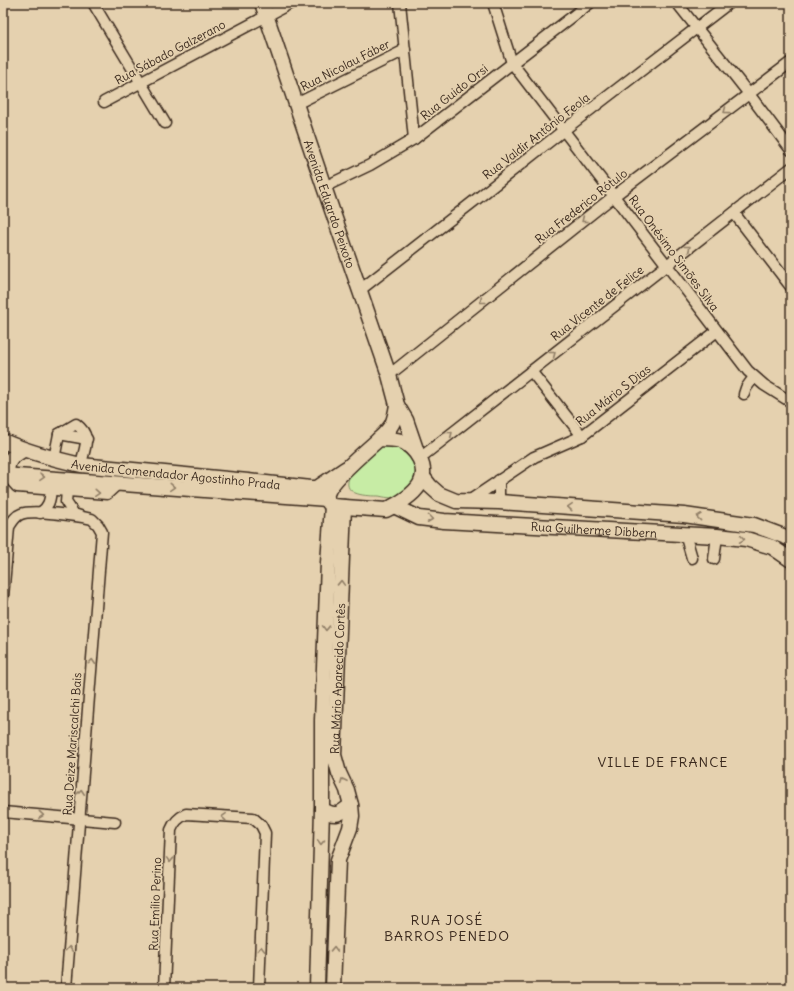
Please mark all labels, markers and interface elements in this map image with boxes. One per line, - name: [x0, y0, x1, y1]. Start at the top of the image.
- street label: Rua Sábado Galzerano: [112, 16, 228, 88]
- street label: Rua Nicolau Fáber: [298, 36, 392, 94]
- street label: Rua Guido Orsi: [417, 61, 491, 123]
- street label: Rua Valdir Antônio Feola: [479, 89, 593, 182]
- one-way arrow: [724, 106, 731, 113]
- street label: Avenida Eduardo Peixoto: [301, 138, 359, 270]
- street label: Rua Frederico Rótulo: [532, 165, 630, 247]
- street label: Rua Onésimo Simões Silva: [625, 192, 723, 314]
- one-way arrow: [581, 216, 588, 223]
- one-way arrow: [684, 246, 691, 253]
- street label: Rua Vicente de Felice: [548, 262, 646, 344]
- one-way arrow: [480, 297, 487, 304]
- one-way arrow: [548, 352, 555, 359]
- street label: Rua Mário S Dias: [573, 361, 653, 429]
- one-way arrow: [446, 432, 453, 439]
- street label: Avenida Comendador Agostinho Prada: [70, 456, 281, 492]
- one-way arrow: [39, 473, 45, 482]
- one-way arrow: [169, 482, 175, 491]
- one-way arrow: [94, 488, 100, 497]
- one-way arrow: [567, 502, 573, 511]
- one-way arrow: [696, 512, 702, 521]
- one-way arrow: [427, 514, 434, 523]
- street label: Rua Guilherme Dibbern: [530, 518, 657, 540]
- one-way arrow: [739, 534, 745, 543]
- one-way arrow: [337, 580, 345, 586]
- street label: Rua Mário Aparecido Cortês: [327, 603, 348, 754]
- one-way arrow: [322, 625, 330, 631]
- one-way arrow: [87, 659, 96, 665]
- street label: Rua Deize Mariscalchi Bais: [60, 672, 84, 816]
- district label: VILLE DE FRANCE: [598, 753, 728, 771]
- one-way arrow: [340, 778, 348, 785]
- one-way arrow: [77, 789, 86, 795]
- one-way arrow: [38, 810, 44, 819]
- one-way arrow: [221, 812, 227, 821]
- one-way arrow: [317, 839, 325, 845]
- street label: Rua Emílio Perino: [146, 857, 164, 951]
- one-way arrow: [165, 857, 174, 863]
- district label: RUA JOSÉ BARROS PENEDO: [384, 911, 510, 945]
- one-way arrow: [64, 946, 73, 952]
- one-way arrow: [256, 946, 265, 952]
- one-way arrow: [330, 946, 339, 952]

